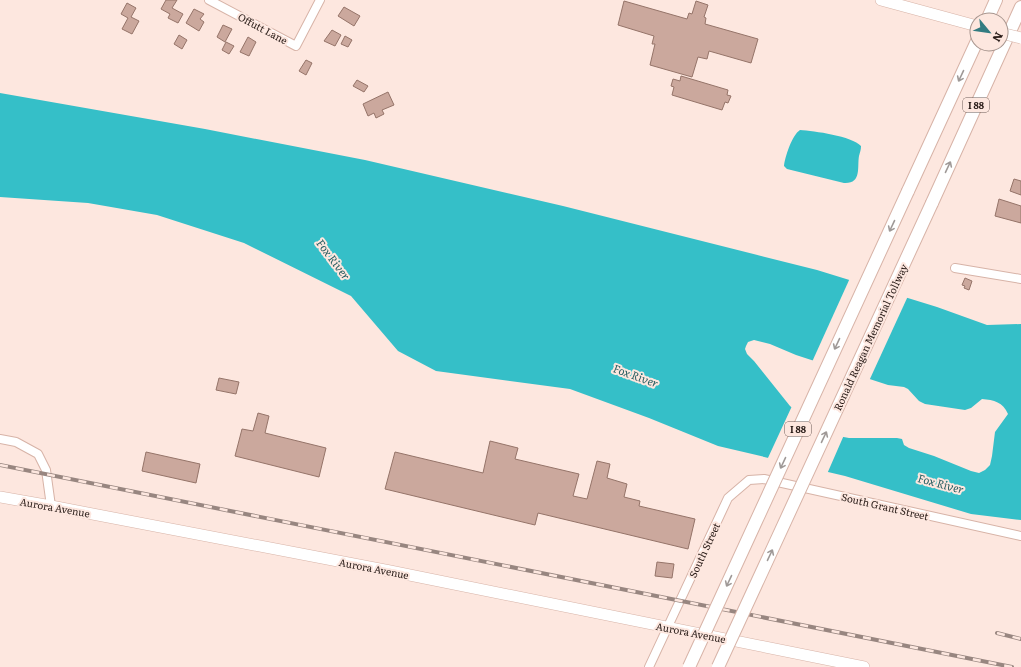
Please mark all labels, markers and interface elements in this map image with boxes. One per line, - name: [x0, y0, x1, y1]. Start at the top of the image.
- street label: Offutt Lane: [235, 9, 291, 47]
- north arrow: [969, 12, 1009, 52]
- text: N: [989, 29, 1008, 45]
- one-way arrow: [957, 70, 964, 82]
- road number: I 88: [963, 98, 989, 112]
- one-way arrow: [945, 162, 952, 174]
- one-way arrow: [887, 220, 895, 232]
- water label: Fox River: [313, 235, 355, 283]
- street label: Ronald Reagan Memorial Tollway: [829, 261, 911, 413]
- one-way arrow: [833, 338, 840, 350]
- water label: Fox River: [611, 359, 661, 391]
- road number: I 88: [785, 422, 811, 436]
- one-way arrow: [821, 432, 828, 444]
- one-way arrow: [779, 456, 786, 468]
- water label: Fox River: [916, 469, 966, 497]
- street label: South Grant Street: [840, 489, 930, 523]
- street label: Aurora Avenue: [19, 493, 91, 521]
- street label: South Street: [685, 520, 723, 580]
- one-way arrow: [767, 550, 774, 562]
- street label: Aurora Avenue: [338, 554, 410, 582]
- one-way arrow: [725, 574, 732, 586]
- street label: Aurora Avenue: [655, 618, 727, 646]

